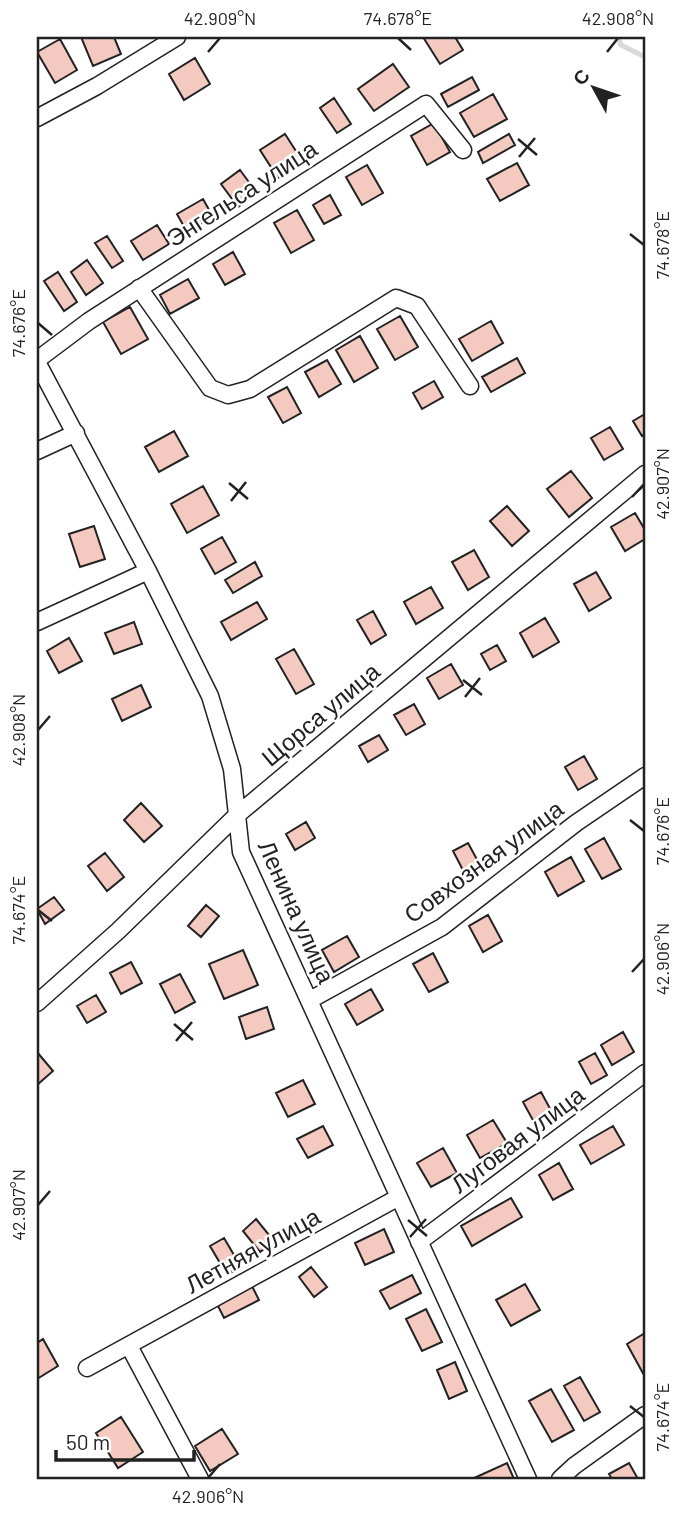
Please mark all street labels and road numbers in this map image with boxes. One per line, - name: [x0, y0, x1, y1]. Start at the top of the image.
- street label: Энгельса улица: [160, 133, 323, 252]
- street label: Щорса улица: [255, 656, 386, 772]
- street label: Совхозная улица: [398, 793, 569, 928]
- street label: Ленина улица: [253, 836, 342, 988]
- street label: Луговая улица: [445, 1079, 590, 1198]
- street label: Летняя улица: [180, 1200, 325, 1299]

